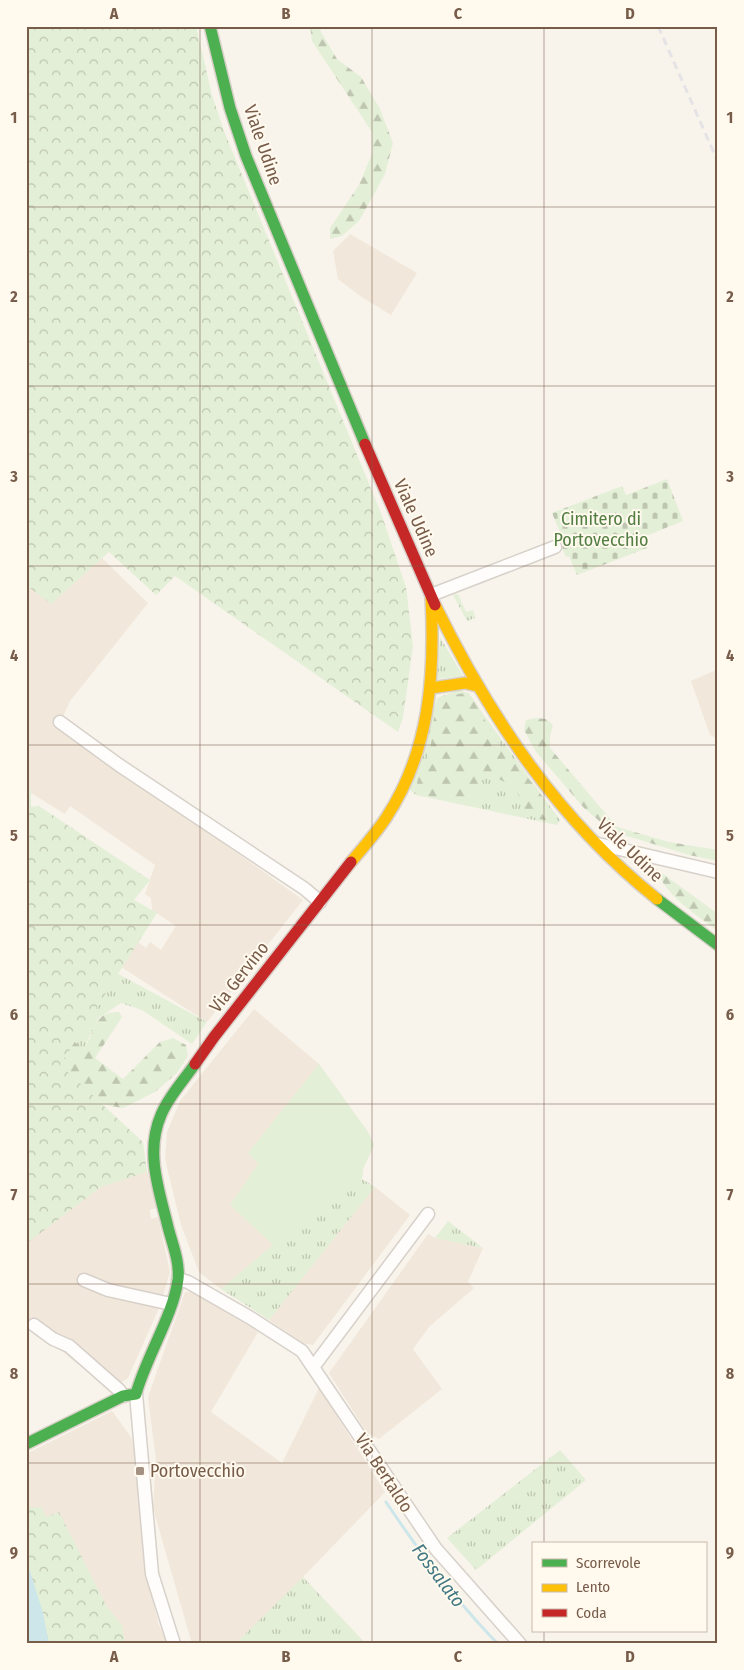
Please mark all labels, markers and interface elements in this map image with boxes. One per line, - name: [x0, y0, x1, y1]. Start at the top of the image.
- text: A: [109, 4, 119, 23]
- text: B: [282, 4, 291, 23]
- text: C: [454, 4, 463, 23]
- text: D: [625, 4, 635, 23]
- street label: Viale Udine: [239, 102, 287, 188]
- text: 1: [11, 108, 17, 127]
- text: 1: [727, 108, 733, 127]
- text: 2: [9, 287, 18, 306]
- text: 2: [725, 287, 734, 306]
- text: 3: [9, 467, 18, 486]
- text: 3: [725, 467, 734, 486]
- street label: Viale Udine: [389, 475, 443, 561]
- park label: Cimitero di Portovecchio: [553, 508, 649, 551]
- text: 4: [10, 646, 18, 665]
- text: 4: [726, 646, 734, 665]
- street label: Viale Udine: [592, 813, 668, 887]
- text: 5: [10, 826, 18, 845]
- text: 5: [726, 826, 734, 845]
- street label: Via Gervino: [205, 937, 273, 1017]
- text: 6: [10, 1005, 18, 1024]
- text: 6: [726, 1005, 734, 1024]
- text: 7: [11, 1185, 18, 1204]
- text: 7: [727, 1185, 734, 1204]
- text: 8: [10, 1364, 19, 1383]
- text: 8: [726, 1364, 735, 1383]
- street label: Via Bertaldo: [350, 1429, 418, 1517]
- place label: Portovecchio: [150, 1460, 245, 1482]
- marker: Portovecchio: [134, 1465, 146, 1477]
- water label: Fossalato: [407, 1539, 470, 1612]
- legend: [532, 1542, 706, 1632]
- text: 9: [10, 1543, 18, 1562]
- text: 9: [726, 1543, 734, 1562]
- text: Scorrevole: [576, 1554, 641, 1572]
- text: Lento: [576, 1578, 610, 1596]
- text: Coda: [576, 1604, 607, 1622]
- text: A: [109, 1647, 119, 1666]
- text: B: [282, 1647, 291, 1666]
- text: C: [454, 1647, 463, 1666]
- text: D: [625, 1647, 635, 1666]

